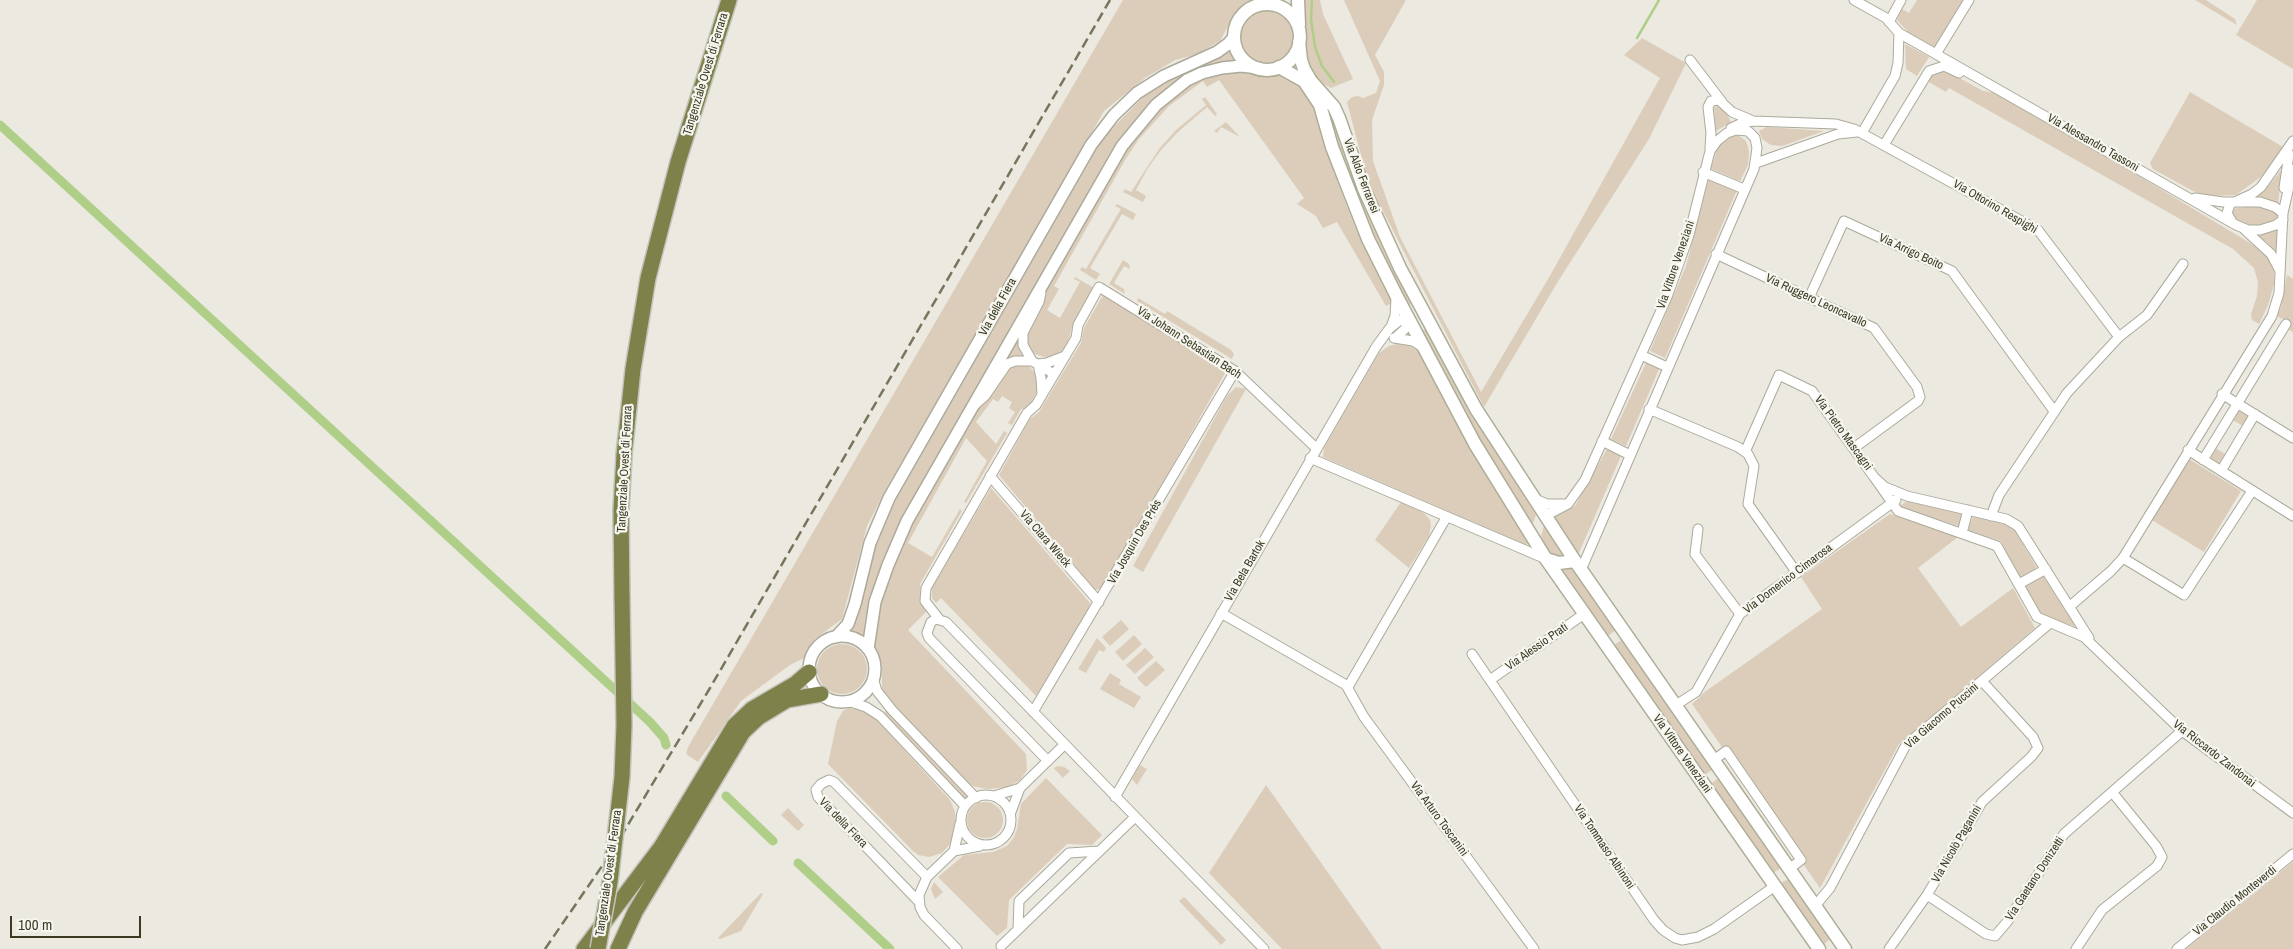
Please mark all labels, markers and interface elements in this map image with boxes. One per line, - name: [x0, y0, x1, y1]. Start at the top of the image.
- street label: Tangenziale Ovest di Ferrara: [681, 11, 731, 137]
- street label: Via Alessandro Tassoni: [2045, 111, 2141, 175]
- street label: Via Aldo Ferraresi: [1340, 136, 1382, 216]
- street label: Via Ottorino Respighi: [1950, 177, 2040, 237]
- street label: Via Vittore Veneziani: [1654, 219, 1698, 311]
- street label: Via Arrigo Boito: [1876, 231, 1946, 273]
- street label: Via Ruggero Leoncavallo: [1763, 271, 1869, 331]
- street label: Via della Fiera: [976, 276, 1020, 338]
- street label: Via Johann Sebastian Bach: [1134, 304, 1244, 382]
- street label: Via Pietro Mascagni: [1811, 393, 1875, 473]
- street label: Tangenziale Ovest di Ferrara: [614, 405, 636, 533]
- street label: Via Josquin Des Prés: [1105, 497, 1165, 587]
- street label: Via Clara Wieck: [1016, 508, 1074, 570]
- street label: Via Bela Bartok: [1222, 538, 1268, 604]
- street label: Via Domenico Cimarosa: [1741, 541, 1835, 617]
- street label: Via Alessio Prati: [1503, 620, 1571, 674]
- street label: Via Giacomo Puccini: [1902, 680, 1982, 752]
- street label: Via Vittore Veneziani: [1650, 712, 1714, 796]
- street label: Via Riccardo Zandonai: [2170, 717, 2258, 791]
- street label: Via Arturo Toscanini: [1407, 779, 1471, 859]
- street label: Via della Fiera: [816, 795, 870, 851]
- street label: Via Tommaso Albinoni: [1570, 802, 1638, 892]
- street label: Via Nicolò Paganini: [1929, 803, 1985, 885]
- street label: Tangenziale Ovest di Ferrara: [593, 809, 625, 937]
- street label: Via Gaetano Donizetti: [2002, 834, 2068, 924]
- street label: Via Claudio Monteverdi: [2190, 863, 2280, 939]
- scale bar: [12, 906, 144, 938]
- text: 100 m: [18, 914, 52, 935]

